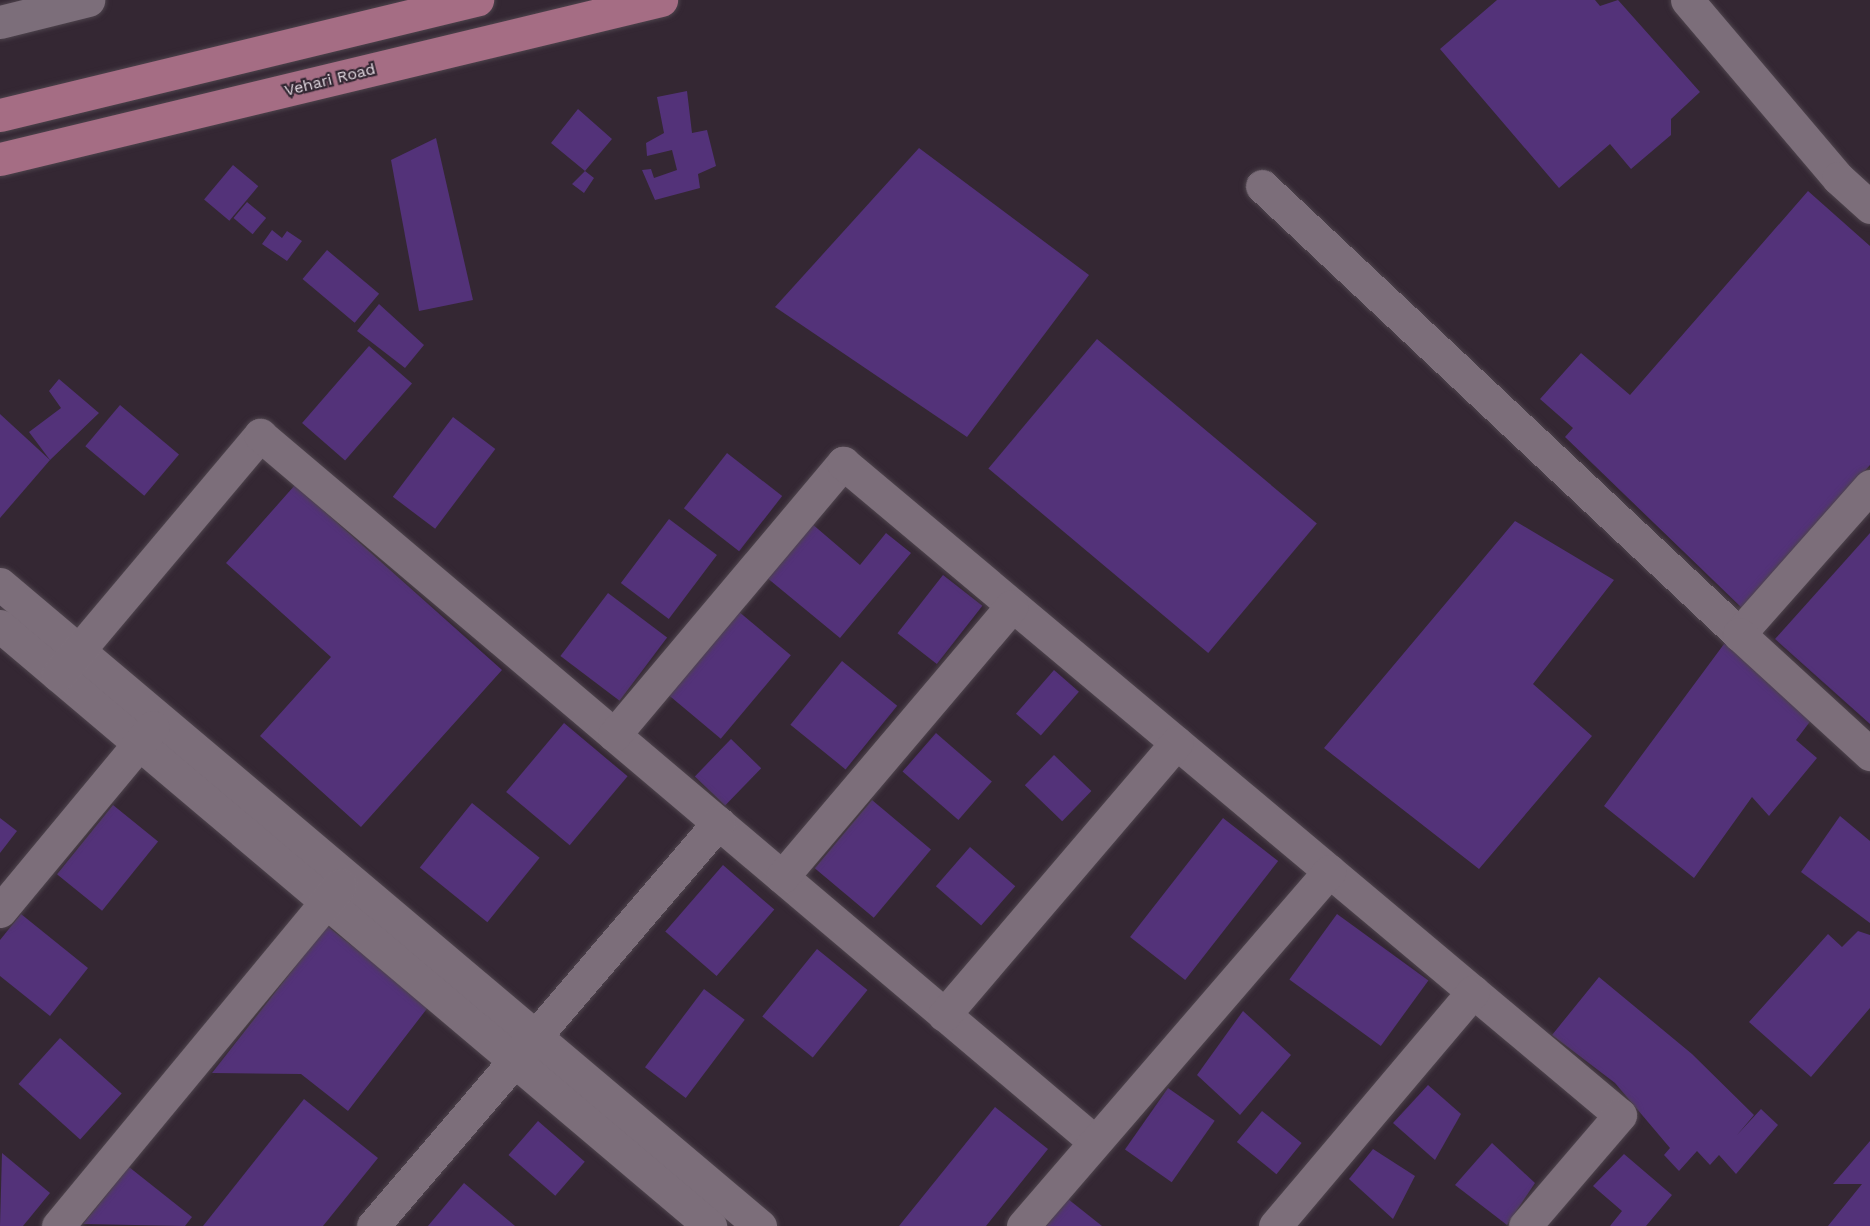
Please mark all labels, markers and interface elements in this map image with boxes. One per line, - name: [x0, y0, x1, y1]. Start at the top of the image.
- street label: Vehari Road: [283, 59, 377, 101]

